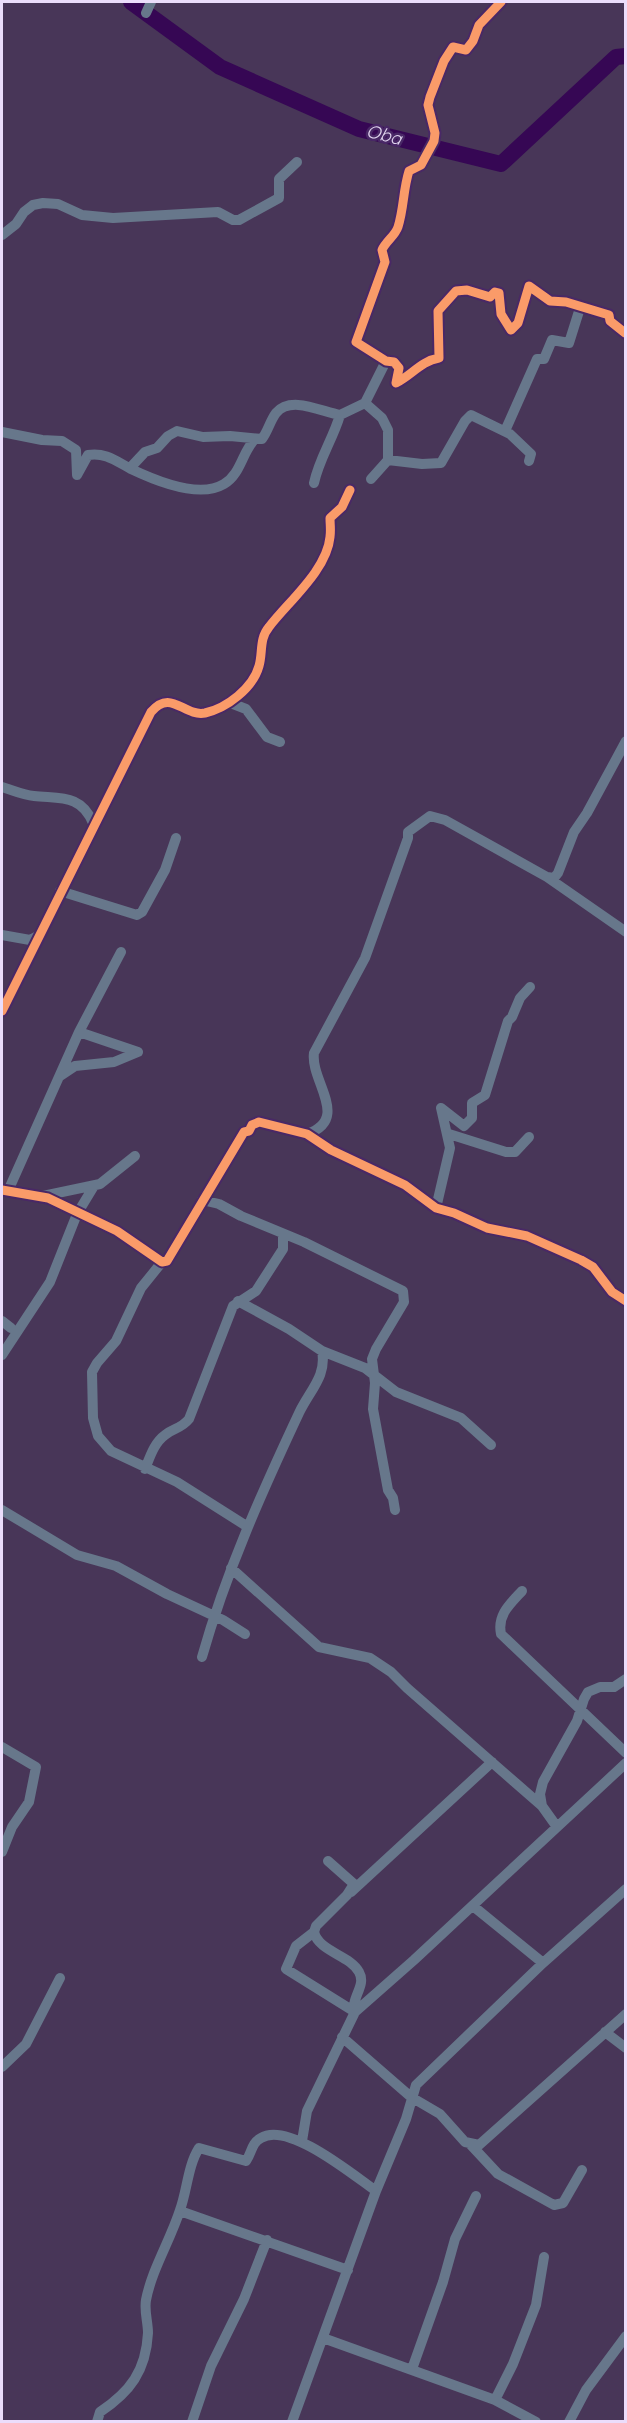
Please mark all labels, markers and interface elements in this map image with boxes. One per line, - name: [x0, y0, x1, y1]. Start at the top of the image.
- water label: Oba: [364, 119, 405, 150]

